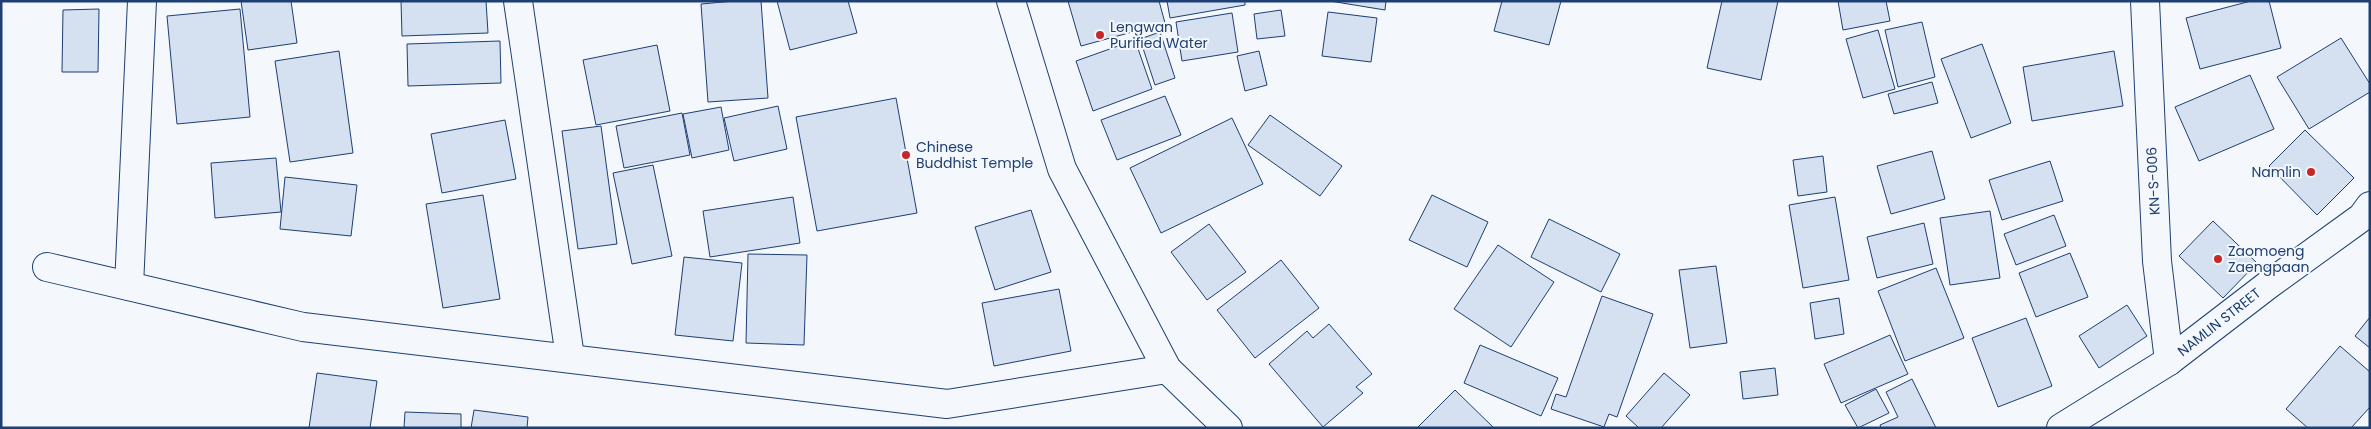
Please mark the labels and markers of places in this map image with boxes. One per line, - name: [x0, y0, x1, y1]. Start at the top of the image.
- place label: Lengwan Purified Water: [1110, 17, 1208, 53]
- marker: Lengwan Purified Water: [1094, 29, 1106, 41]
- place label: Chinese Buddhist Temple: [916, 137, 1034, 173]
- marker: Chinese Buddhist Temple: [900, 149, 912, 161]
- place label: Namlin: [2251, 162, 2301, 182]
- marker: Namlin: [2305, 166, 2317, 178]
- place label: Zaomoeng Zaengpaan: [2228, 241, 2310, 277]
- marker: Zaomoeng Zaengpaan: [2212, 253, 2224, 265]

